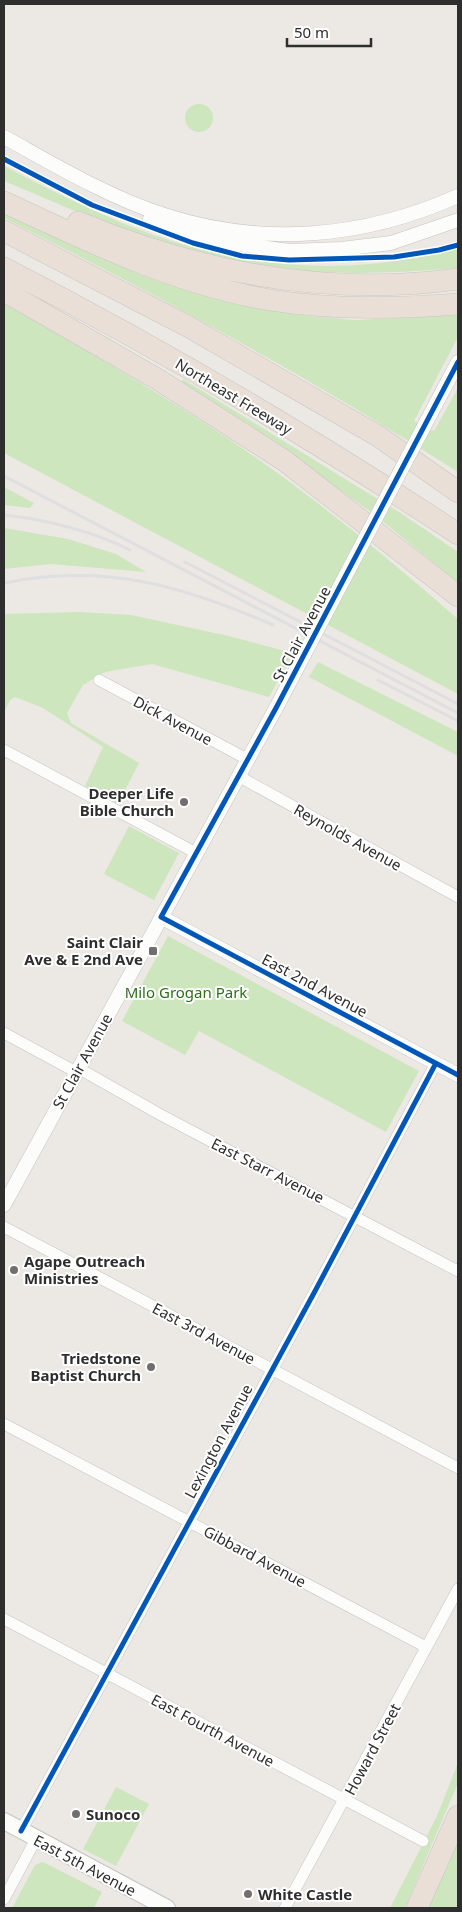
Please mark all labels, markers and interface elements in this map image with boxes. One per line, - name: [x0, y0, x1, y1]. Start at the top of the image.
- scale bar: [287, 15, 371, 47]
- text: 50 m: [294, 22, 329, 42]
- street label: Northeast Freeway: [172, 353, 296, 439]
- street label: St Clair Avenue: [267, 583, 335, 685]
- street label: Dick Avenue: [130, 691, 216, 749]
- place label: Deeper Life Bible Church: [80, 783, 174, 820]
- marker: Deeper Life Bible Church: [178, 796, 190, 808]
- street label: Reynolds Avenue: [291, 799, 405, 875]
- place label: Saint Clair Ave & E 2nd Ave: [24, 932, 143, 969]
- marker: Saint Clair Ave & E 2nd Ave: [147, 945, 159, 957]
- street label: East 2nd Avenue: [259, 949, 371, 1021]
- park label: Milo Grogan Park: [125, 982, 247, 1002]
- street label: St Clair Avenue: [48, 1010, 116, 1112]
- street label: East Starr Avenue: [208, 1133, 328, 1207]
- place label: Agape Outreach Ministries: [24, 1251, 145, 1288]
- marker: Agape Outreach Ministries: [8, 1264, 20, 1276]
- street label: East 3rd Avenue: [149, 1298, 259, 1368]
- place label: Triedstone Baptist Church: [31, 1348, 141, 1385]
- marker: Triedstone Baptist Church: [145, 1361, 157, 1373]
- street label: Lexington Avenue: [179, 1380, 257, 1502]
- street label: Gibbard Avenue: [200, 1521, 310, 1591]
- street label: East Fourth Avenue: [148, 1689, 278, 1771]
- street label: Howard Street: [339, 1699, 405, 1798]
- place label: Sunoco: [86, 1804, 140, 1824]
- marker: Sunoco: [70, 1808, 82, 1820]
- street label: East 5th Avenue: [30, 1830, 140, 1900]
- place label: White Castle: [258, 1884, 352, 1904]
- marker: White Castle: [242, 1888, 254, 1900]

